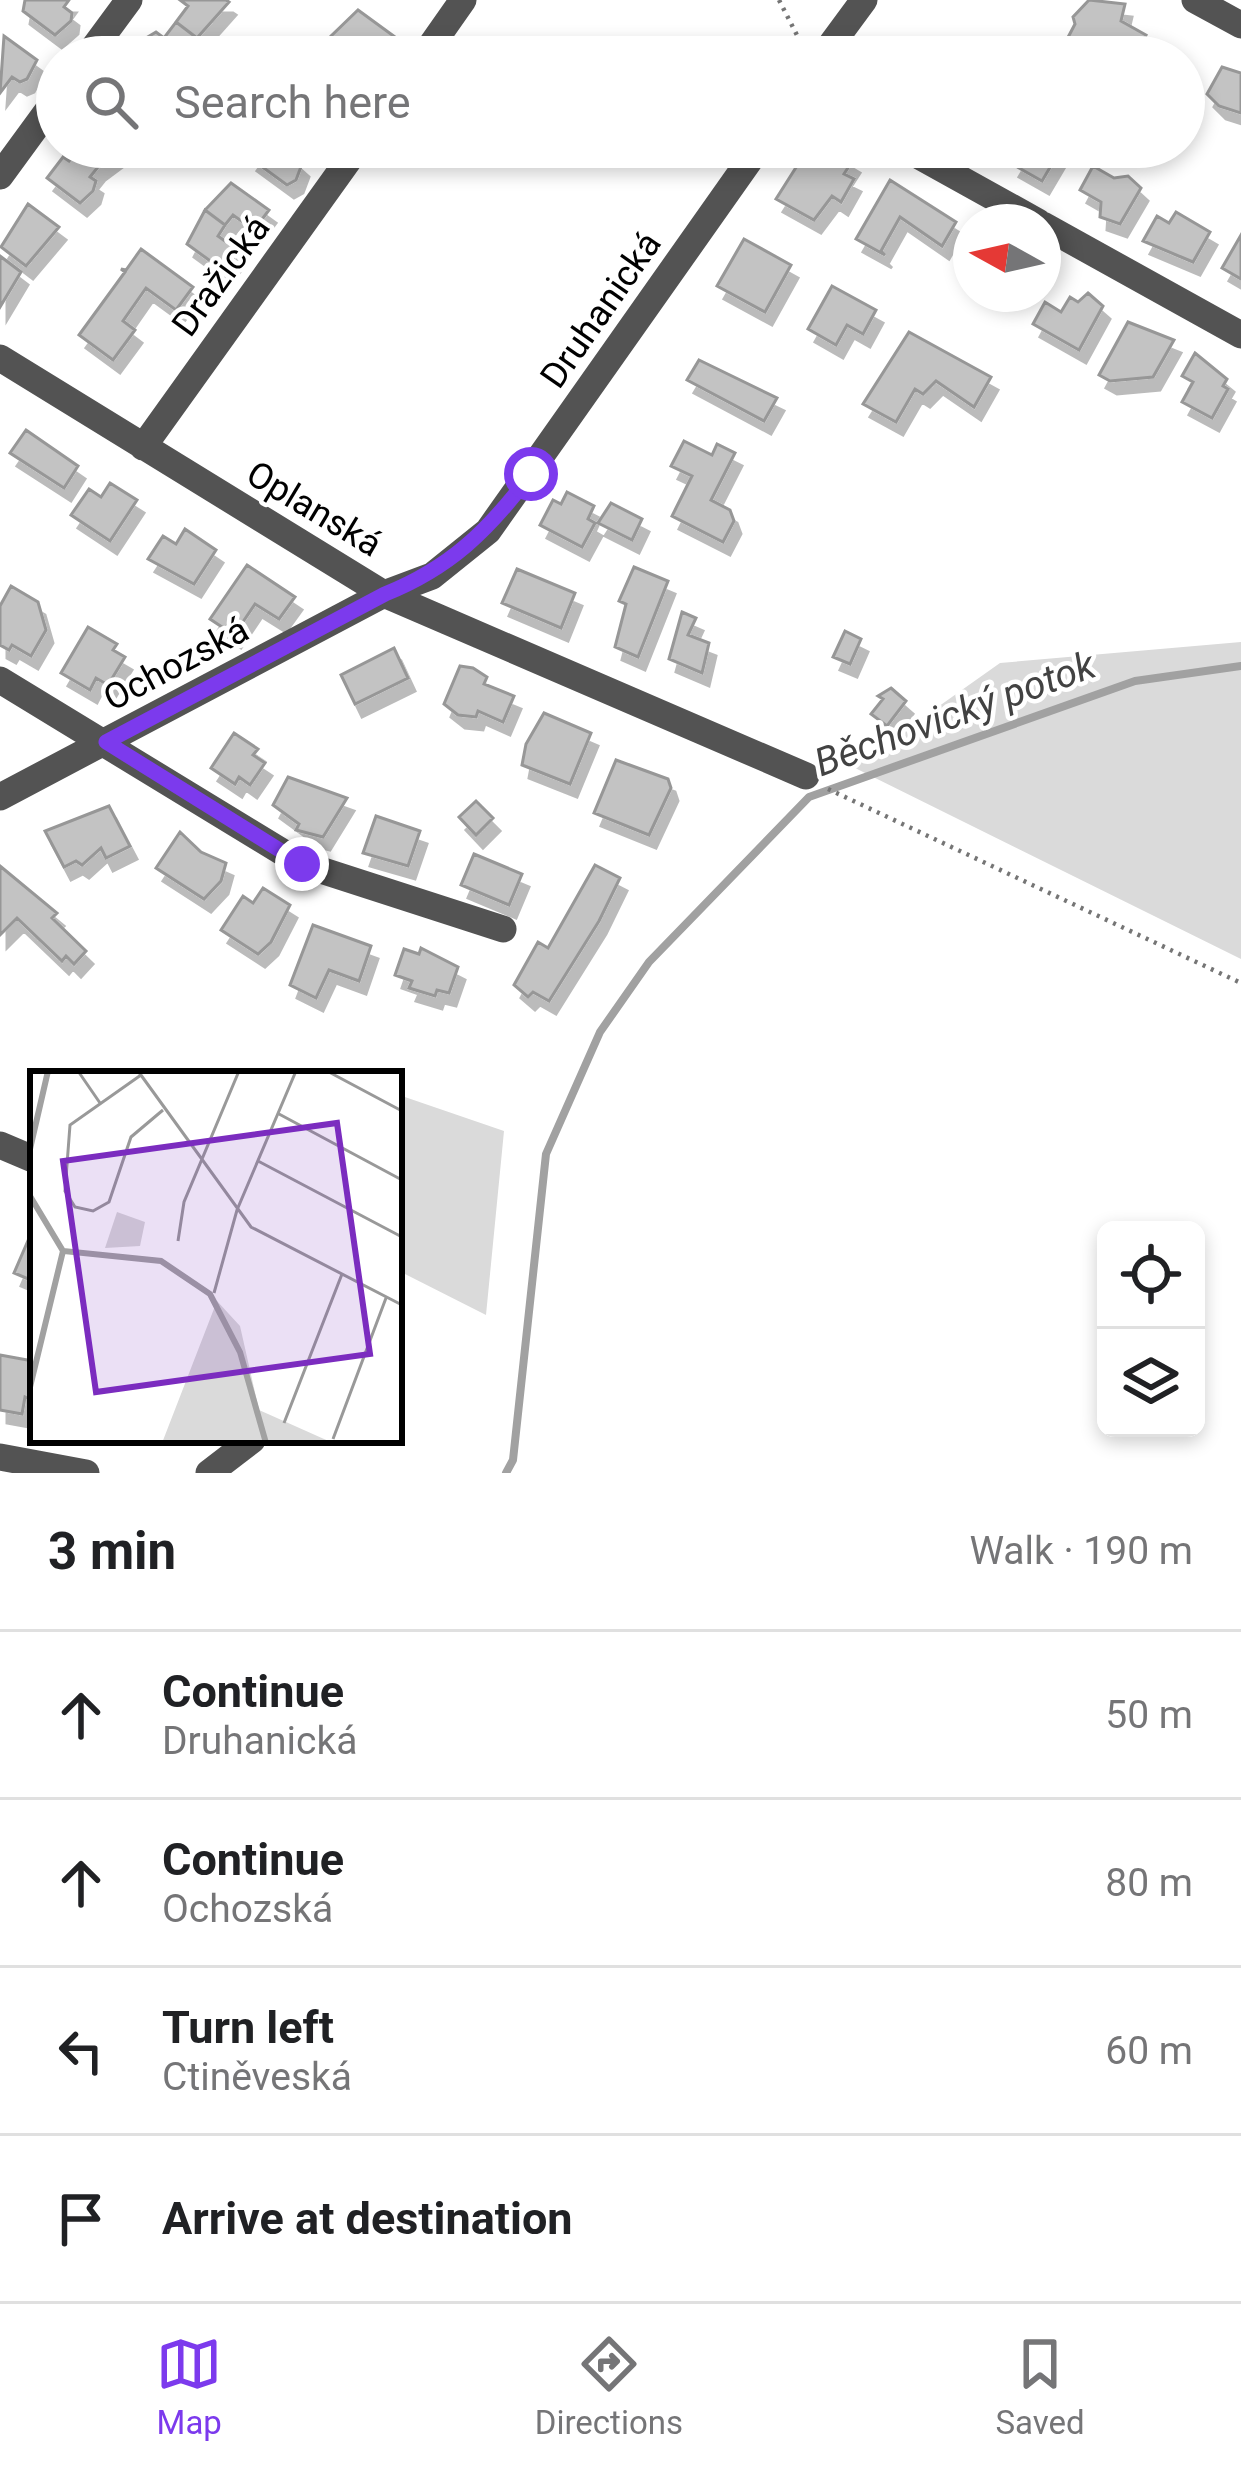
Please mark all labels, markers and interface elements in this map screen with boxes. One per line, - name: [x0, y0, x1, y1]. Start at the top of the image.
- search box: [36, 36, 1205, 168]
- icon: search: [78, 69, 144, 135]
- text: Search here: [174, 76, 411, 129]
- north arrow: [953, 204, 1061, 312]
- street label: Dražická: [163, 208, 279, 344]
- street label: Druhanická: [532, 224, 670, 396]
- route start: [504, 447, 558, 501]
- street label: Oplanská: [239, 452, 389, 566]
- street label: Ochozská: [96, 608, 256, 720]
- water label: Běchovický potok: [808, 641, 1103, 786]
- route end: [275, 837, 329, 891]
- inset map: [30, 1071, 402, 1443]
- map controls: [1097, 1221, 1205, 1437]
- button: locate: [1097, 1221, 1205, 1329]
- button: layers: [1097, 1329, 1205, 1437]
- text: 3 min: [48, 1522, 176, 1581]
- text: Walk · 190 m: [969, 1528, 1193, 1574]
- text: Continue: [162, 1665, 344, 1718]
- icon: ahead: [48, 1682, 114, 1748]
- text: 50 m: [1105, 1692, 1193, 1738]
- text: Druhanická: [162, 1718, 357, 1764]
- text: Continue: [162, 1833, 344, 1886]
- icon: ahead: [48, 1850, 114, 1916]
- text: 80 m: [1105, 1860, 1193, 1906]
- text: Ochozská: [162, 1886, 333, 1932]
- text: Turn left: [162, 2001, 334, 2054]
- icon: left: [48, 2018, 114, 2084]
- text: 60 m: [1105, 2028, 1193, 2074]
- text: Ctiněveská: [162, 2054, 352, 2100]
- icon: arrive: [48, 2186, 114, 2252]
- text: Arrive at destination: [162, 2192, 573, 2245]
- tab: Map: [156, 2331, 222, 2442]
- tab: Directions: [535, 2331, 683, 2442]
- tab: Saved: [996, 2331, 1085, 2442]

